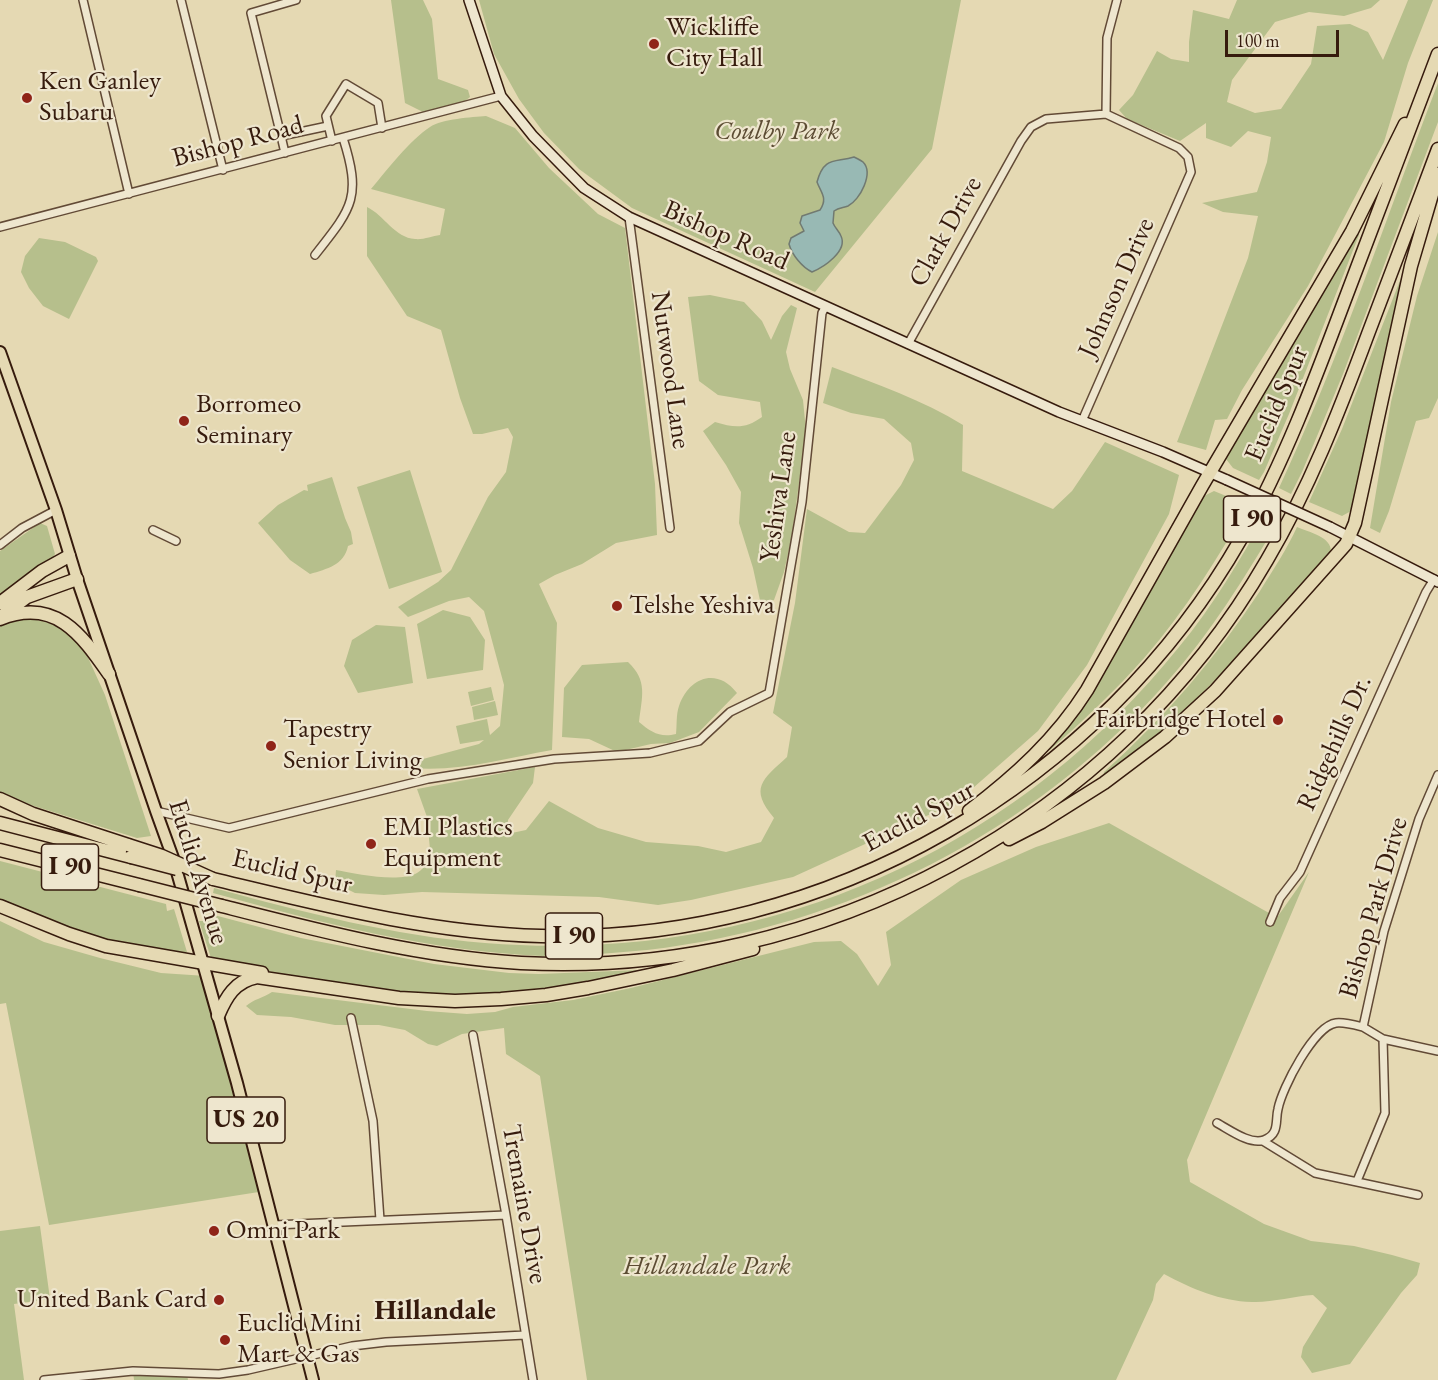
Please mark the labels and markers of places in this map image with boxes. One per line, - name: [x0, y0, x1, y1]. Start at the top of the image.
- place label: Wickliffe City Hall: [666, 12, 763, 75]
- marker: Wickliffe City Hall: [647, 37, 661, 51]
- place label: Ken Ganley Subaru: [39, 66, 161, 129]
- marker: Ken Ganley Subaru: [20, 91, 34, 105]
- place label: Borromeo Seminary: [196, 389, 301, 452]
- marker: Borromeo Seminary: [177, 414, 191, 428]
- place label: Telshe Yeshiva: [629, 590, 775, 622]
- marker: Telshe Yeshiva: [610, 599, 624, 613]
- place label: Fairbridge Hotel: [1095, 704, 1266, 736]
- marker: Fairbridge Hotel: [1271, 713, 1285, 727]
- place label: Tapestry Senior Living: [283, 714, 422, 777]
- marker: Tapestry Senior Living: [264, 739, 278, 753]
- place label: EMI Plastics Equipment: [383, 812, 513, 875]
- marker: EMI Plastics Equipment: [364, 837, 378, 851]
- place label: Omni Park: [226, 1215, 340, 1247]
- marker: Omni Park: [207, 1224, 221, 1238]
- place label: United Bank Card: [17, 1284, 207, 1316]
- marker: United Bank Card: [212, 1293, 226, 1307]
- place label: Euclid Mini Mart & Gas: [237, 1308, 361, 1371]
- marker: Euclid Mini Mart & Gas: [218, 1333, 232, 1347]

